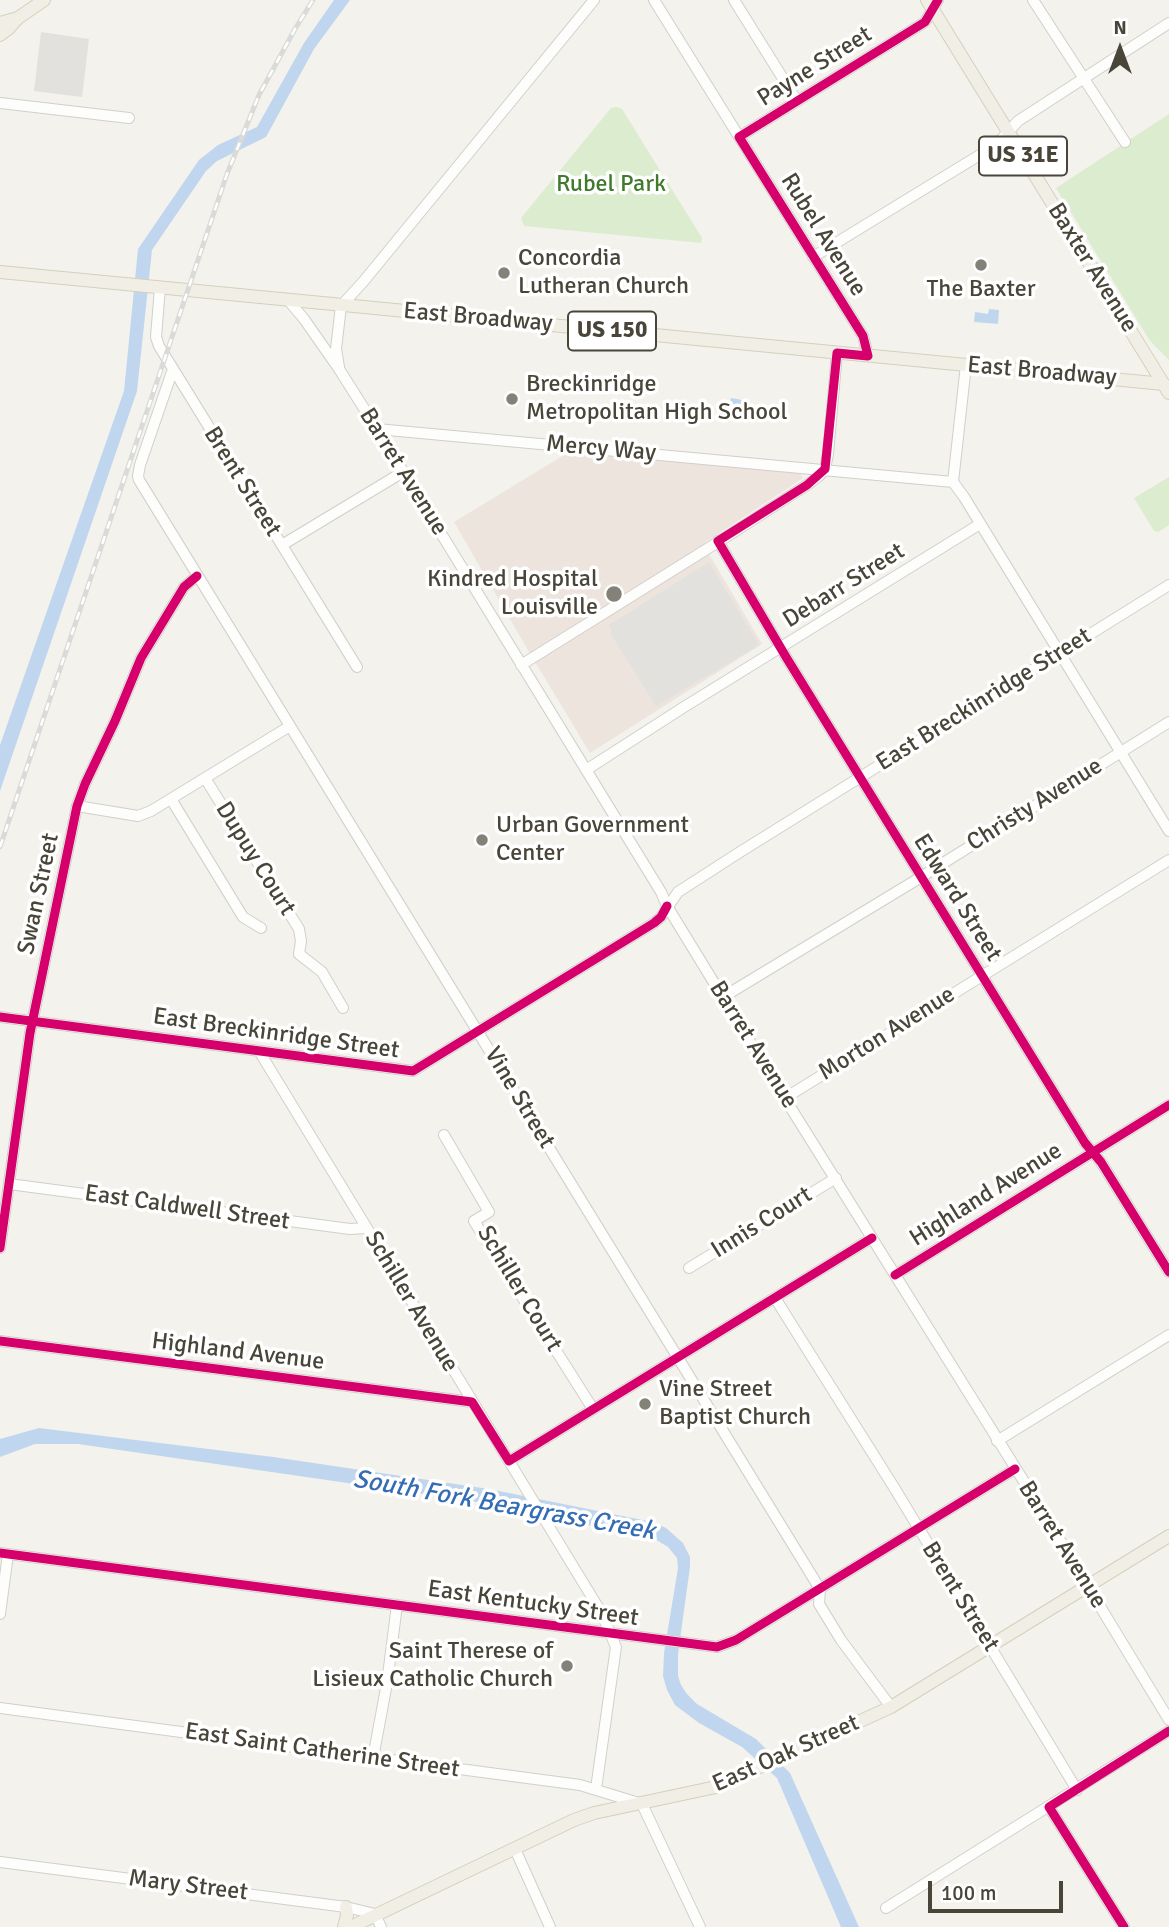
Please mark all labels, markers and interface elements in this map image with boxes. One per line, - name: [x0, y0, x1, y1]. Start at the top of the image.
- north arrow: [1085, 14, 1155, 84]
- text: N: [1113, 16, 1127, 40]
- street label: Payne Street: [753, 21, 877, 113]
- road number: US 31E: [979, 136, 1067, 176]
- street label: Rubel Avenue: [774, 168, 872, 302]
- park label: Rubel Park: [556, 171, 666, 199]
- street label: Baxter Avenue: [1041, 198, 1143, 338]
- place label: Concordia Lutheran Church: [518, 245, 689, 301]
- marker: The Baxter: [973, 257, 989, 273]
- marker: Concordia Lutheran Church: [496, 265, 512, 281]
- place label: The Baxter: [927, 276, 1035, 304]
- street label: East Broadway: [402, 297, 554, 339]
- road number: US 150: [568, 312, 656, 350]
- street label: East Broadway: [966, 351, 1118, 393]
- place label: Breckinridge Metropolitan High School: [526, 371, 788, 427]
- marker: Breckinridge Metropolitan High School: [504, 391, 520, 407]
- street label: Barret Avenue: [352, 403, 454, 541]
- street label: Brent Street: [197, 422, 287, 542]
- street label: Mercy Way: [545, 430, 657, 468]
- street label: Debarr Street: [778, 537, 910, 635]
- place label: Kindred Hospital Louisville: [427, 566, 598, 622]
- marker: Kindred Hospital Louisville: [604, 584, 624, 604]
- street label: East Breckinridge Street: [871, 622, 1097, 778]
- street label: Christy Avenue: [962, 752, 1108, 858]
- street label: Dupuy Court: [209, 797, 301, 921]
- place label: Urban Government Center: [496, 812, 689, 868]
- street label: Edward Street: [907, 829, 1007, 967]
- street label: Swan Street: [12, 831, 66, 957]
- marker: Urban Government Center: [474, 832, 490, 848]
- street label: Barret Avenue: [702, 976, 804, 1114]
- street label: Morton Avenue: [814, 981, 960, 1087]
- street label: East Breckinridge Street: [151, 1002, 401, 1066]
- street label: Vine Street: [478, 1042, 560, 1154]
- street label: Highland Avenue: [905, 1137, 1067, 1253]
- street label: East Caldwell Street: [83, 1179, 291, 1237]
- street label: Innis Court: [706, 1181, 818, 1265]
- street label: Schiller Court: [470, 1221, 568, 1357]
- street label: Schiller Avenue: [358, 1226, 464, 1378]
- street label: Highland Avenue: [150, 1327, 326, 1377]
- place label: Vine Street Baptist Church: [659, 1376, 811, 1432]
- marker: Vine Street Baptist Church: [637, 1396, 653, 1412]
- water label: South Fork Beargrass Creek: [351, 1464, 657, 1548]
- street label: Barret Avenue: [1011, 1476, 1113, 1614]
- street label: Brent Street: [915, 1537, 1005, 1657]
- street label: East Kentucky Street: [426, 1575, 640, 1633]
- place label: Saint Therese of Lisieux Catholic Church: [312, 1638, 553, 1694]
- marker: Saint Therese of Lisieux Catholic Church: [559, 1658, 575, 1674]
- street label: East Oak Street: [708, 1709, 864, 1799]
- street label: East Saint Catherine Street: [183, 1717, 461, 1785]
- street label: Mary Street: [127, 1864, 249, 1908]
- scale bar: [931, 1868, 1066, 1912]
- text: 100 m: [941, 1880, 996, 1906]

